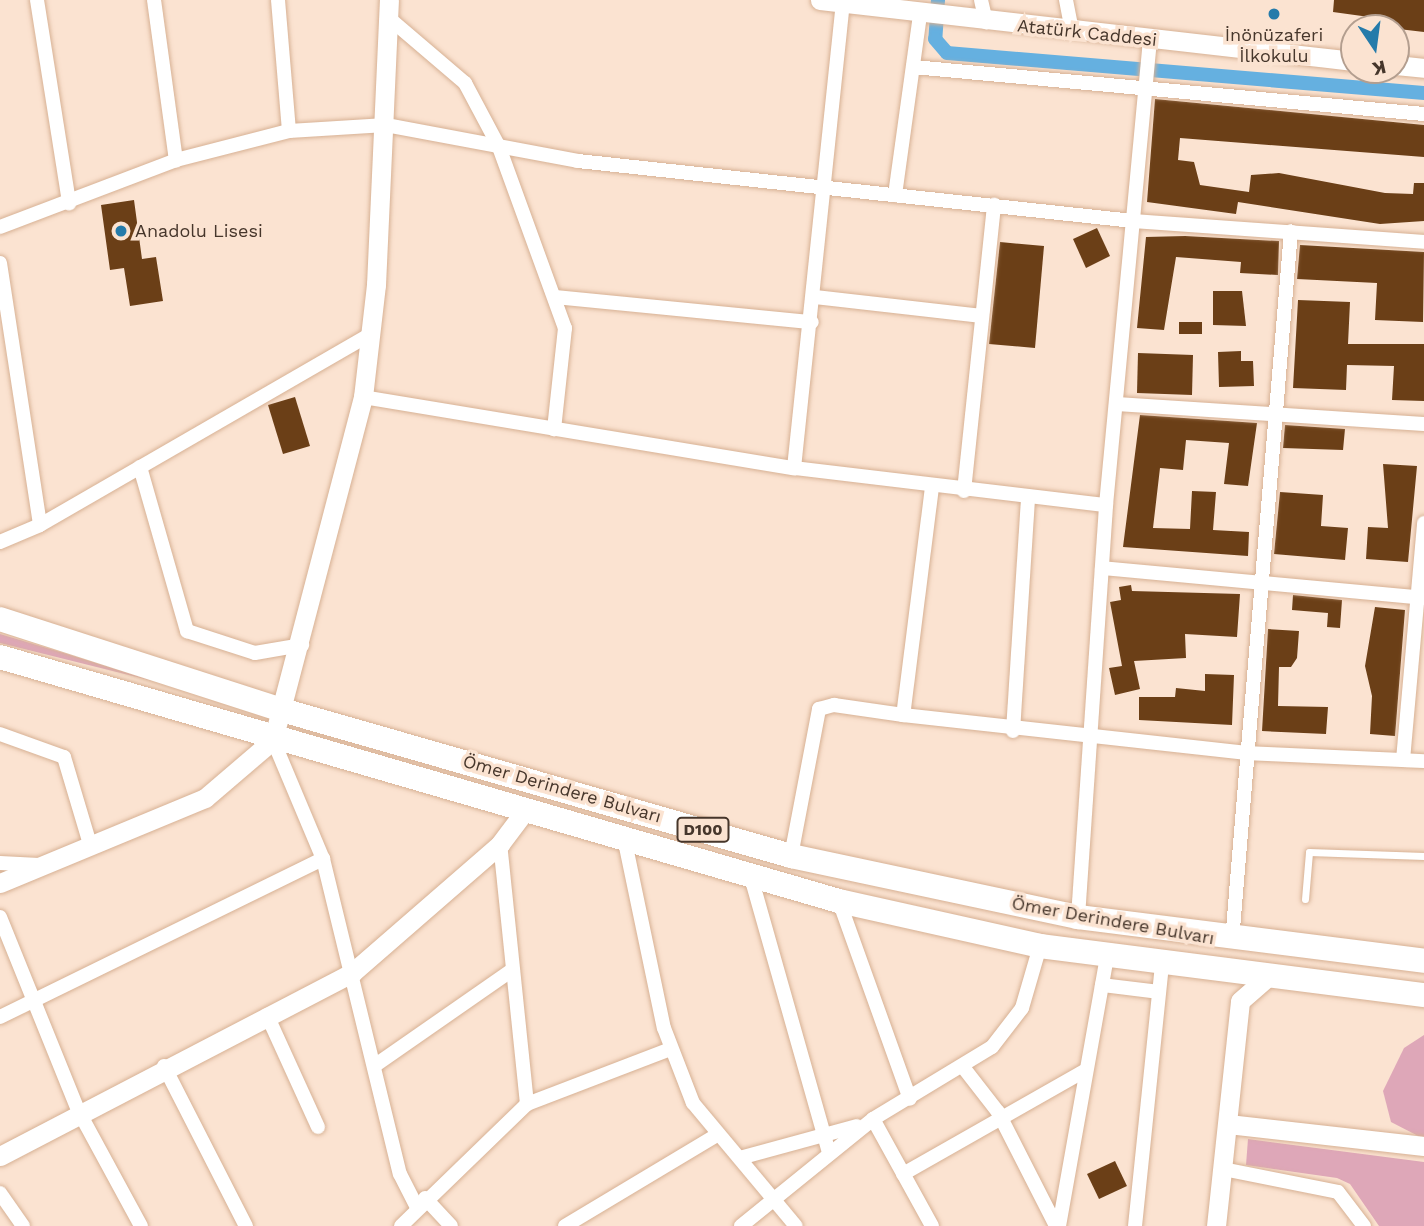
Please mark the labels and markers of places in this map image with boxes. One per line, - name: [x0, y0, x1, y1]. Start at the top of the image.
- marker: İnönüzaferi İlkokulu: [1266, 6, 1282, 22]
- place label: İnönüzaferi İlkokulu: [1225, 25, 1323, 68]
- place label: Anadolu Lisesi: [135, 220, 263, 242]
- marker: Anadolu Lisesi: [113, 223, 129, 239]

